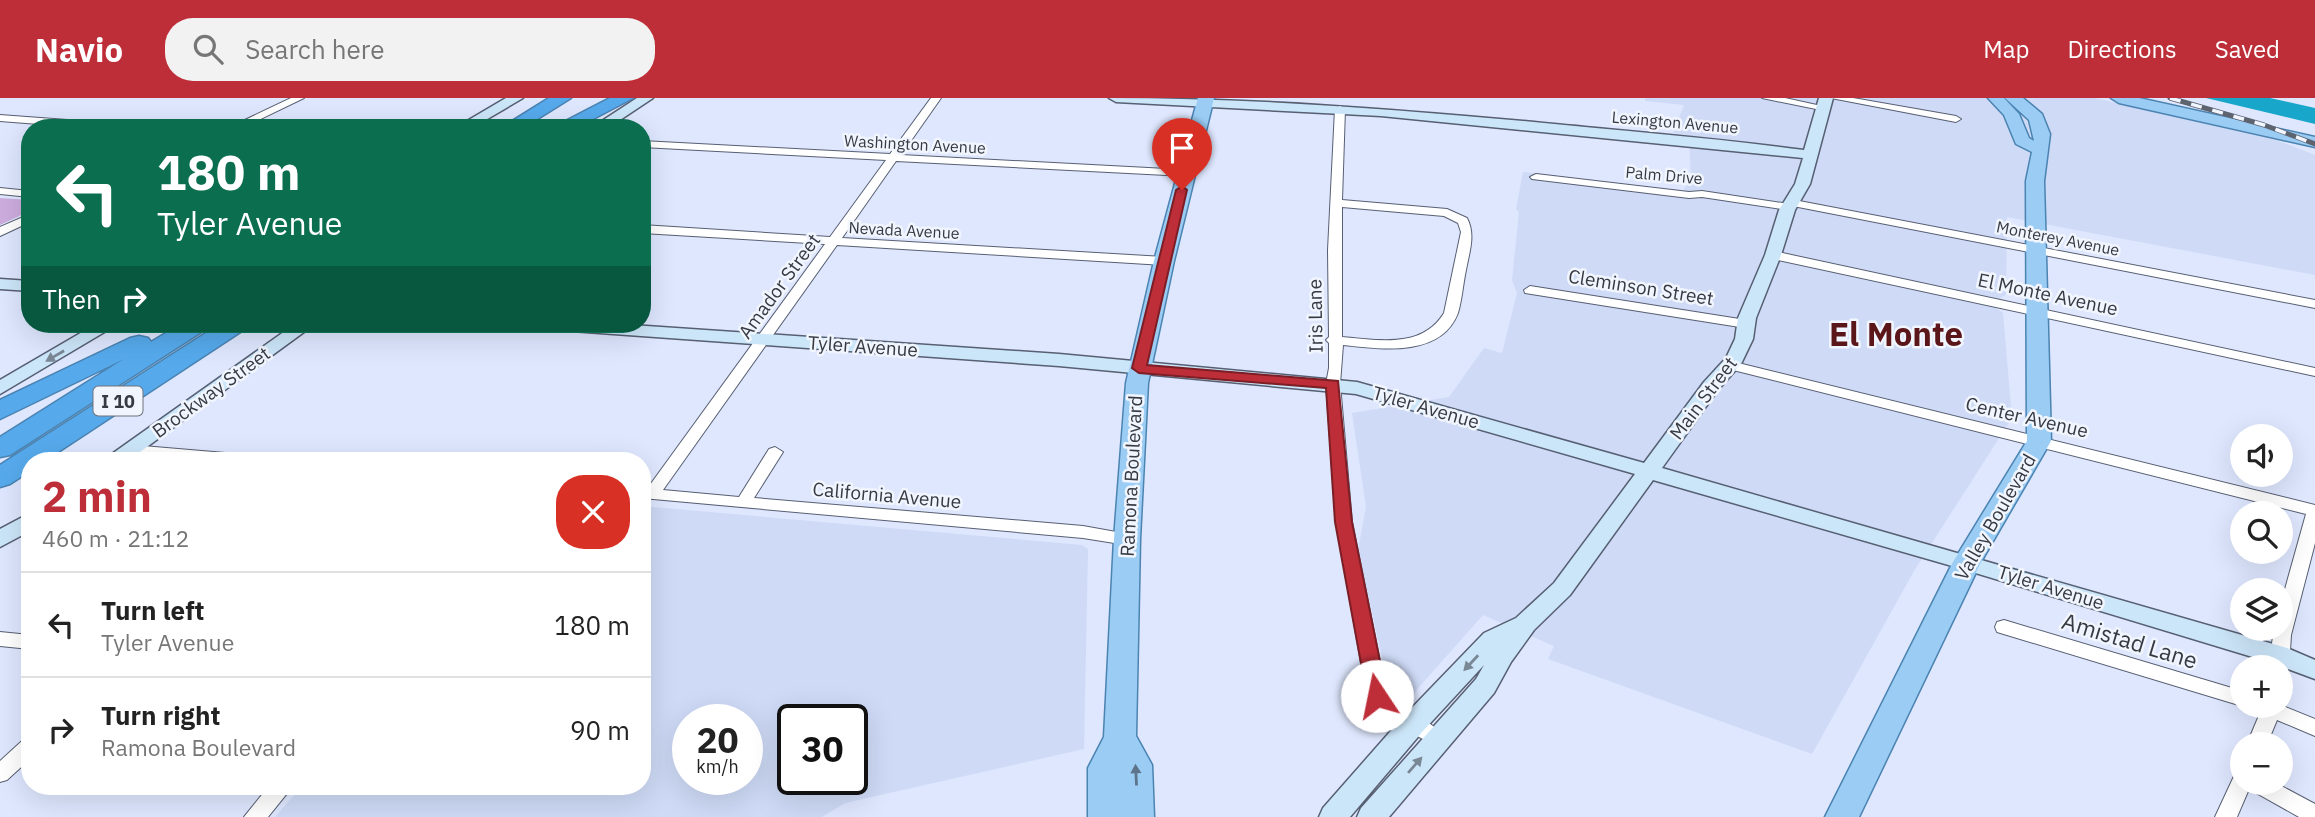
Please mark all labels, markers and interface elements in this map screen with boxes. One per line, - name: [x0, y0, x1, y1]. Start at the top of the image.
- search box: [165, 18, 655, 81]
- text: Navio: [35, 28, 123, 71]
- icon: search: [189, 30, 227, 68]
- text: Search here: [245, 32, 385, 66]
- text: Map: [1983, 33, 2029, 65]
- text: Directions: [2067, 33, 2177, 65]
- text: Saved: [2215, 33, 2280, 65]
- street label: Lexington Avenue: [1611, 107, 1739, 138]
- pin: [1152, 118, 1212, 190]
- icon: arrive: [1163, 129, 1201, 167]
- street label: Washington Avenue: [844, 130, 987, 158]
- text: 180 m: [157, 140, 301, 203]
- icon: left: [42, 147, 133, 238]
- street label: Palm Drive: [1625, 162, 1704, 188]
- text: Tyler Avenue: [157, 202, 342, 244]
- street label: Monterey Avenue: [1995, 216, 2121, 260]
- street label: Nevada Avenue: [848, 217, 960, 243]
- street label: Amador Street: [733, 229, 825, 343]
- street label: Cleminson Street: [1567, 264, 1715, 310]
- street label: El Monte Avenue: [1976, 267, 2120, 321]
- street label: Iris Lane: [1302, 279, 1328, 353]
- icon: right: [115, 280, 153, 318]
- text: Then: [42, 282, 101, 316]
- district label: El Monte: [1829, 312, 1963, 355]
- street label: Tyler Avenue: [807, 330, 919, 362]
- street label: Brockway Street: [147, 341, 275, 443]
- one-way arrow: [45, 350, 64, 362]
- street label: Main Street: [1664, 352, 1742, 444]
- street label: Tyler Avenue: [1370, 380, 1482, 434]
- road number: I 10: [94, 386, 142, 416]
- street label: Center Avenue: [1963, 391, 2091, 443]
- street label: Ramona Boulevard: [1115, 395, 1147, 557]
- map controls: [2230, 424, 2293, 795]
- button: sound: [2230, 424, 2293, 487]
- street label: Valley Boulevard: [1949, 449, 2041, 585]
- text: 2 min: [42, 469, 152, 524]
- button: close: [556, 475, 630, 549]
- street label: California Avenue: [812, 477, 962, 513]
- button: search: [2230, 501, 2293, 564]
- text: 460 m · 21:12: [42, 523, 189, 553]
- street label: Tyler Avenue: [1995, 559, 2107, 615]
- button: layers: [2230, 578, 2293, 641]
- text: Turn left: [101, 593, 204, 627]
- street label: Amistad Lane: [2059, 605, 2201, 675]
- icon: left: [42, 606, 80, 644]
- text: 180 m: [554, 608, 630, 642]
- text: Tyler Avenue: [101, 627, 234, 657]
- one-way arrow: [1463, 654, 1479, 671]
- button: +: [2230, 655, 2293, 718]
- position arrow: [1340, 659, 1414, 733]
- text: Turn right: [101, 698, 220, 732]
- speed limit sign: 30: [777, 704, 868, 795]
- icon: right: [42, 711, 80, 749]
- text: 90 m: [570, 713, 630, 747]
- text: 20: [696, 717, 739, 763]
- text: Ramona Boulevard: [101, 732, 296, 762]
- button: −: [2230, 732, 2293, 795]
- text: km/h: [696, 755, 739, 778]
- one-way arrow: [1407, 756, 1423, 774]
- one-way arrow: [1130, 764, 1141, 786]

